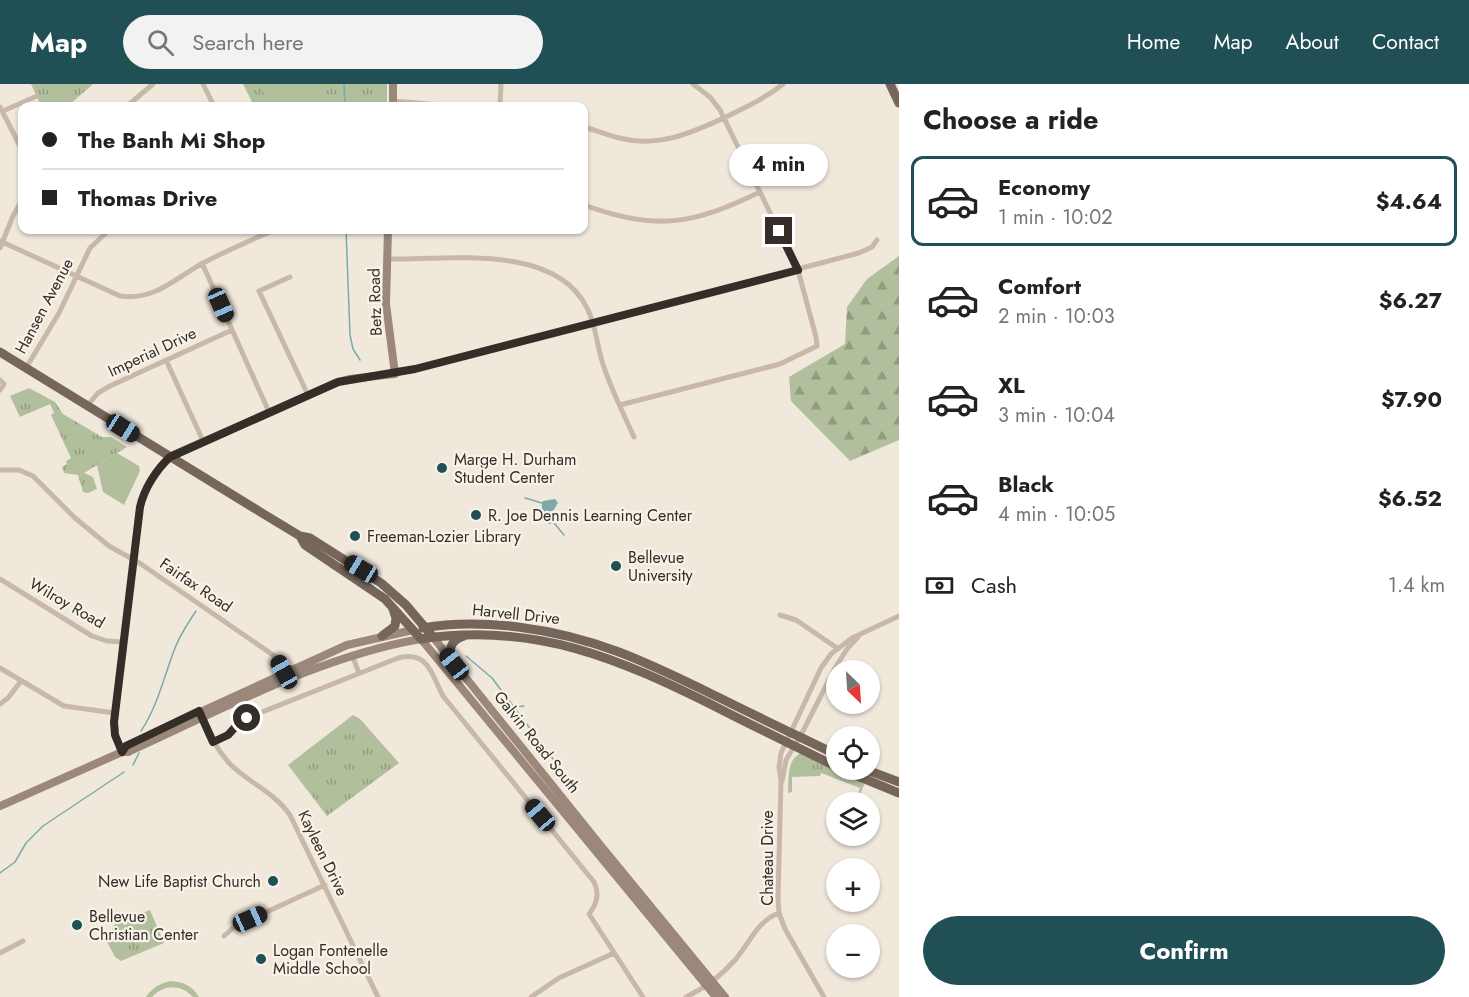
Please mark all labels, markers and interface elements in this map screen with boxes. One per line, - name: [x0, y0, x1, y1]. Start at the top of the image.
- search box: [123, 15, 543, 69]
- text: Map: [30, 22, 87, 63]
- icon: search: [144, 26, 177, 59]
- text: Search here: [192, 26, 304, 58]
- text: Home: [1127, 27, 1180, 57]
- text: Map: [1213, 27, 1253, 57]
- text: About: [1286, 27, 1339, 57]
- text: Contact: [1372, 27, 1439, 57]
- text: Choose a ride: [923, 100, 1098, 139]
- text: The Banh Mi Shop: [78, 124, 265, 156]
- callout: 4 min: [730, 144, 828, 186]
- text: 4 min: [752, 150, 805, 179]
- text: Economy: [998, 171, 1090, 203]
- icon: car: [926, 174, 980, 228]
- text: Thomas Drive: [78, 182, 217, 214]
- text: $4.64: [1376, 185, 1442, 217]
- text: 1 min · 10:02: [998, 203, 1113, 232]
- route end: [765, 217, 792, 244]
- street label: Hansen Avenue: [9, 254, 79, 358]
- street label: Betz Road: [362, 268, 388, 336]
- text: Comfort: [998, 270, 1081, 302]
- icon: car: [926, 273, 980, 327]
- text: $6.27: [1379, 284, 1442, 316]
- car: [205, 285, 237, 325]
- text: 2 min · 10:03: [998, 302, 1115, 331]
- street label: Imperial Drive: [104, 321, 200, 383]
- text: XL: [998, 369, 1025, 401]
- icon: car: [926, 372, 980, 426]
- text: $7.90: [1381, 383, 1442, 415]
- text: 3 min · 10:04: [998, 401, 1115, 430]
- car: [103, 411, 143, 445]
- place label: Marge H. Durham Student Center: [454, 448, 576, 489]
- marker: Marge H. Durham Student Center: [435, 461, 449, 475]
- text: Black: [998, 468, 1054, 500]
- icon: car: [926, 471, 980, 525]
- text: $6.52: [1378, 482, 1442, 514]
- text: 4 min · 10:05: [998, 500, 1115, 529]
- place label: R. Joe Dennis Learning Center: [488, 504, 693, 527]
- marker: R. Joe Dennis Learning Center: [469, 508, 483, 522]
- place label: Freeman-Lozier Library: [367, 525, 522, 548]
- marker: Freeman-Lozier Library: [348, 529, 362, 543]
- place label: Bellevue University: [628, 546, 694, 587]
- street label: Fairfax Road: [155, 552, 237, 618]
- car: [341, 552, 381, 586]
- marker: Bellevue University: [609, 559, 623, 573]
- icon: cash: [923, 569, 956, 602]
- text: Cash: [971, 569, 1017, 601]
- text: 1.4 km: [1388, 571, 1445, 600]
- street label: Wilroy Road: [25, 572, 109, 634]
- street label: Harvell Drive: [471, 598, 561, 630]
- car: [436, 644, 472, 684]
- car: [267, 652, 301, 692]
- north arrow: [826, 660, 880, 714]
- map controls: [826, 660, 880, 978]
- street label: Galvin Road South: [489, 686, 585, 798]
- route start: [233, 704, 260, 731]
- button: locate: [826, 726, 880, 780]
- button: layers: [826, 792, 880, 846]
- car: [522, 795, 558, 835]
- street label: Kayleen Drive: [292, 806, 354, 900]
- street label: Chateau Drive: [756, 810, 779, 906]
- button: +: [826, 858, 880, 912]
- place label: New Life Baptist Church: [98, 870, 261, 893]
- marker: New Life Baptist Church: [266, 874, 280, 888]
- car: [230, 903, 270, 935]
- place label: Bellevue Christian Center: [89, 905, 199, 946]
- button: Confirm: [923, 916, 1445, 985]
- marker: Bellevue Christian Center: [70, 918, 84, 932]
- button: −: [826, 924, 880, 978]
- place label: Logan Fontenelle Middle School: [273, 939, 388, 980]
- marker: Logan Fontenelle Middle School: [254, 952, 268, 966]

